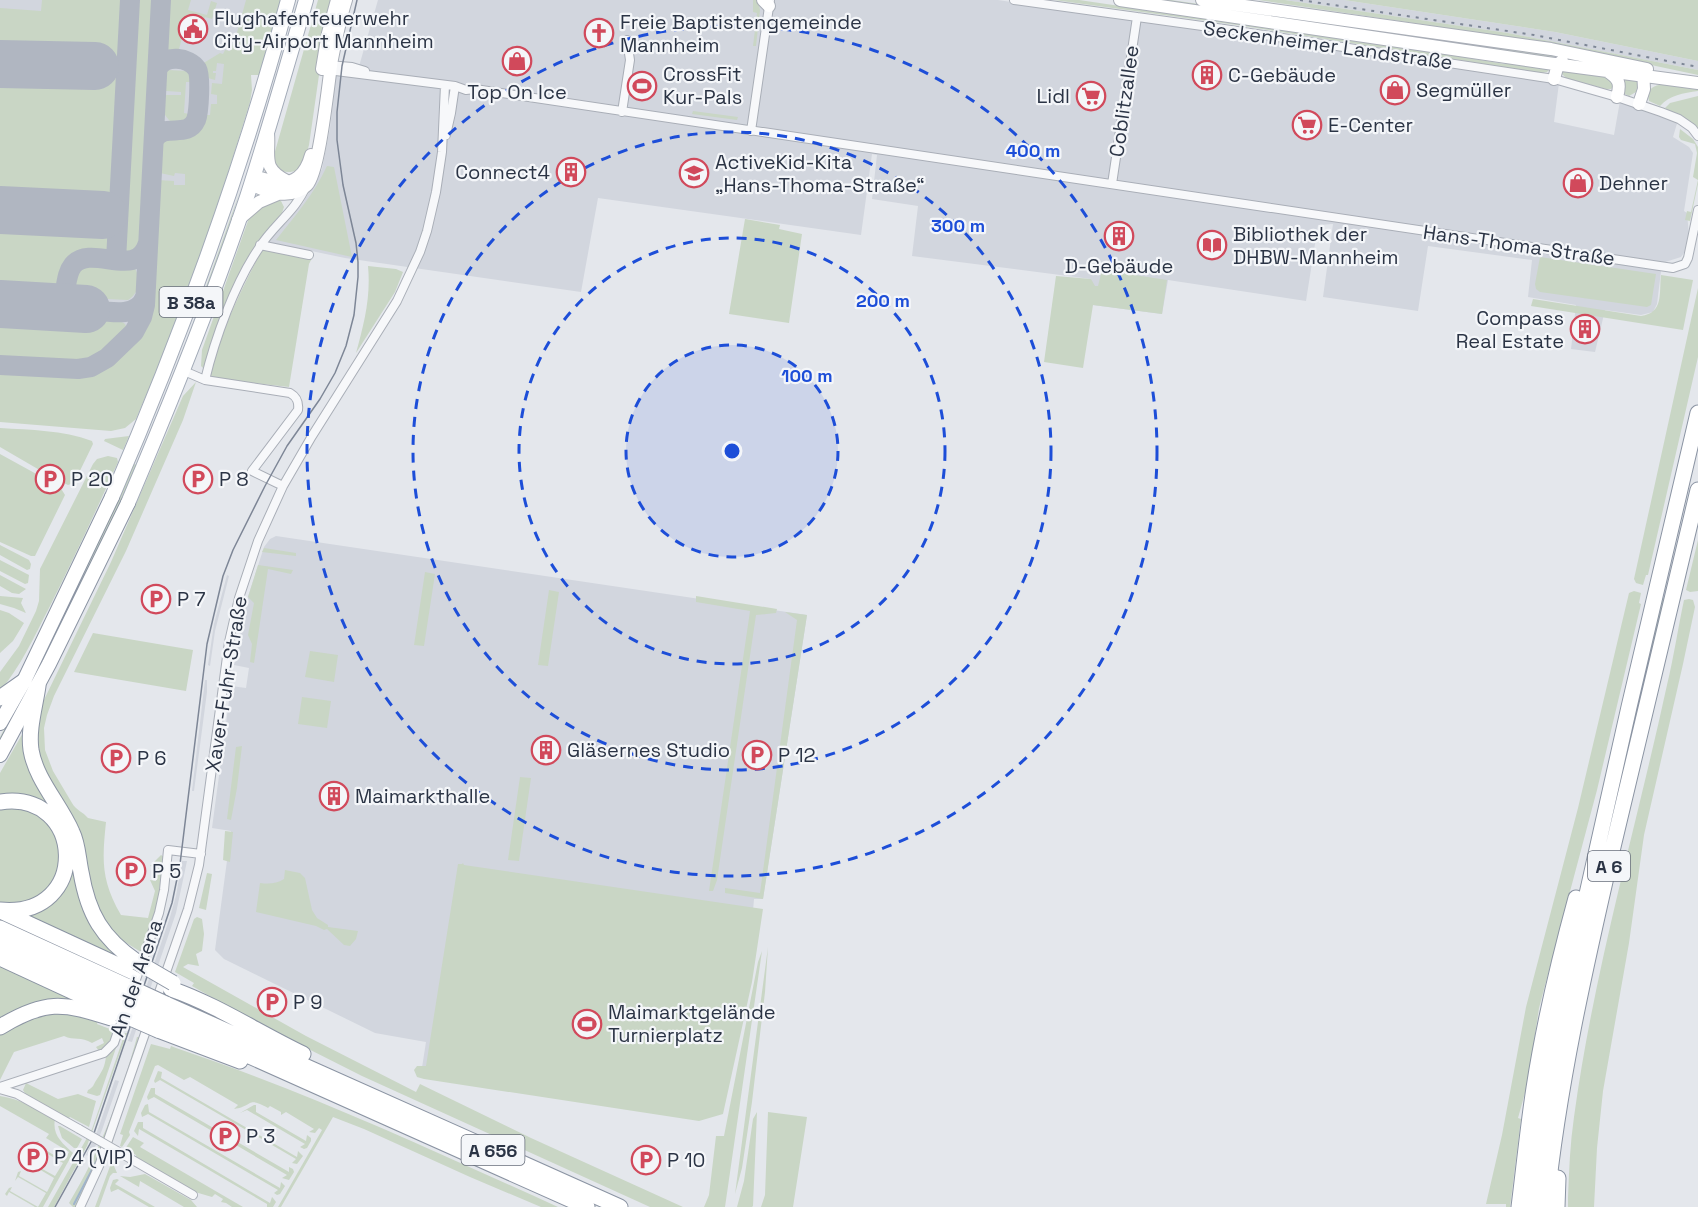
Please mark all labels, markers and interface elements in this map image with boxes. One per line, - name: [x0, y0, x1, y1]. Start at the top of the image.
- place label: Flughafenfeuerwehr City-Airport Mannheim: [214, 5, 434, 54]
- place label: Freie Baptistengemeinde Mannheim: [620, 9, 862, 58]
- public building icon: Flughafenfeuerwehr City-Airport Mannheim: [177, 13, 209, 45]
- street label: Seckenheimer Landstraße: [1202, 15, 1454, 75]
- church icon: Freie Baptistengemeinde Mannheim: [583, 17, 615, 49]
- street label: Coblitzallee: [1103, 44, 1145, 158]
- shop icon: Top On Ice: [501, 45, 533, 77]
- building icon: C-Gebäude: [1191, 59, 1223, 91]
- place label: CrossFit Kur-Pals: [663, 61, 742, 110]
- place label: C-Gebäude: [1228, 62, 1336, 88]
- sports icon: CrossFit Kur-Pals: [626, 70, 658, 102]
- shop icon: Segmüller: [1379, 74, 1411, 106]
- place label: Segmüller: [1416, 77, 1511, 103]
- place label: Top On Ice: [467, 79, 567, 105]
- supermarket icon: Lidl: [1075, 80, 1107, 112]
- place label: Lidl: [1036, 83, 1070, 109]
- supermarket icon: E-Center: [1291, 109, 1323, 141]
- place label: E-Center: [1328, 112, 1413, 138]
- text: 400 m: [1006, 139, 1060, 162]
- place label: ActiveKid-Kita „Hans-Thoma-Straße“: [715, 149, 925, 198]
- building icon: Connect4: [555, 156, 587, 188]
- school or university icon: ActiveKid-Kita „Hans-Thoma-Straße“: [678, 157, 710, 189]
- place label: Connect4: [455, 159, 550, 185]
- shop icon: Dehner: [1562, 167, 1594, 199]
- place label: Dehner: [1599, 170, 1668, 196]
- text: 300 m: [931, 214, 985, 237]
- street label: Hans-Thoma-Straße: [1421, 219, 1617, 271]
- building icon: D-Gebäude: [1103, 220, 1135, 252]
- place label: Bibliothek der DHBW-Mannheim: [1233, 221, 1398, 270]
- library icon: Bibliothek der DHBW-Mannheim: [1196, 229, 1228, 261]
- place label: D-Gebäude: [1065, 253, 1173, 279]
- road number: B 38a: [160, 287, 222, 317]
- text: 200 m: [856, 289, 910, 312]
- place label: Compass Real Estate: [1456, 305, 1564, 354]
- building icon: Compass Real Estate: [1569, 313, 1601, 345]
- text: 100 m: [781, 364, 833, 387]
- centre of rings: [722, 441, 742, 461]
- parking icon: P 20: [34, 463, 66, 495]
- parking icon: P 8: [182, 463, 214, 495]
- place label: P 20: [71, 466, 113, 492]
- place label: P 8: [219, 466, 249, 492]
- parking icon: P 7: [140, 583, 172, 615]
- place label: P 7: [177, 586, 205, 612]
- street label: Xaver-Fuhr-Straße: [199, 594, 253, 774]
- building icon: Gläsernes Studio: [530, 734, 562, 766]
- place label: Gläsernes Studio: [567, 737, 730, 763]
- parking icon: P 12: [741, 739, 773, 771]
- parking icon: P 6: [100, 742, 132, 774]
- place label: P 12: [778, 742, 816, 768]
- place label: P 6: [137, 745, 166, 771]
- building icon: Maimarkthalle: [318, 780, 350, 812]
- place label: Maimarkthalle: [355, 783, 490, 809]
- road number: A 6: [1588, 851, 1630, 881]
- parking icon: P 5: [115, 855, 147, 887]
- place label: P 5: [152, 858, 181, 884]
- street label: An der Arena: [104, 916, 168, 1040]
- parking icon: P 9: [256, 986, 288, 1018]
- place label: P 9: [293, 989, 322, 1015]
- place label: Maimarktgelände Turnierplatz: [608, 999, 776, 1048]
- sports icon: Maimarktgelände Turnierplatz: [571, 1008, 603, 1040]
- parking icon: P 3: [209, 1120, 241, 1152]
- place label: P 3: [246, 1123, 275, 1149]
- road number: A 656: [462, 1135, 524, 1165]
- parking icon: P 4 (VIP): [17, 1141, 49, 1173]
- place label: P 4 (VIP): [54, 1144, 133, 1170]
- parking icon: P 10: [630, 1144, 662, 1176]
- place label: P 10: [667, 1147, 705, 1173]

